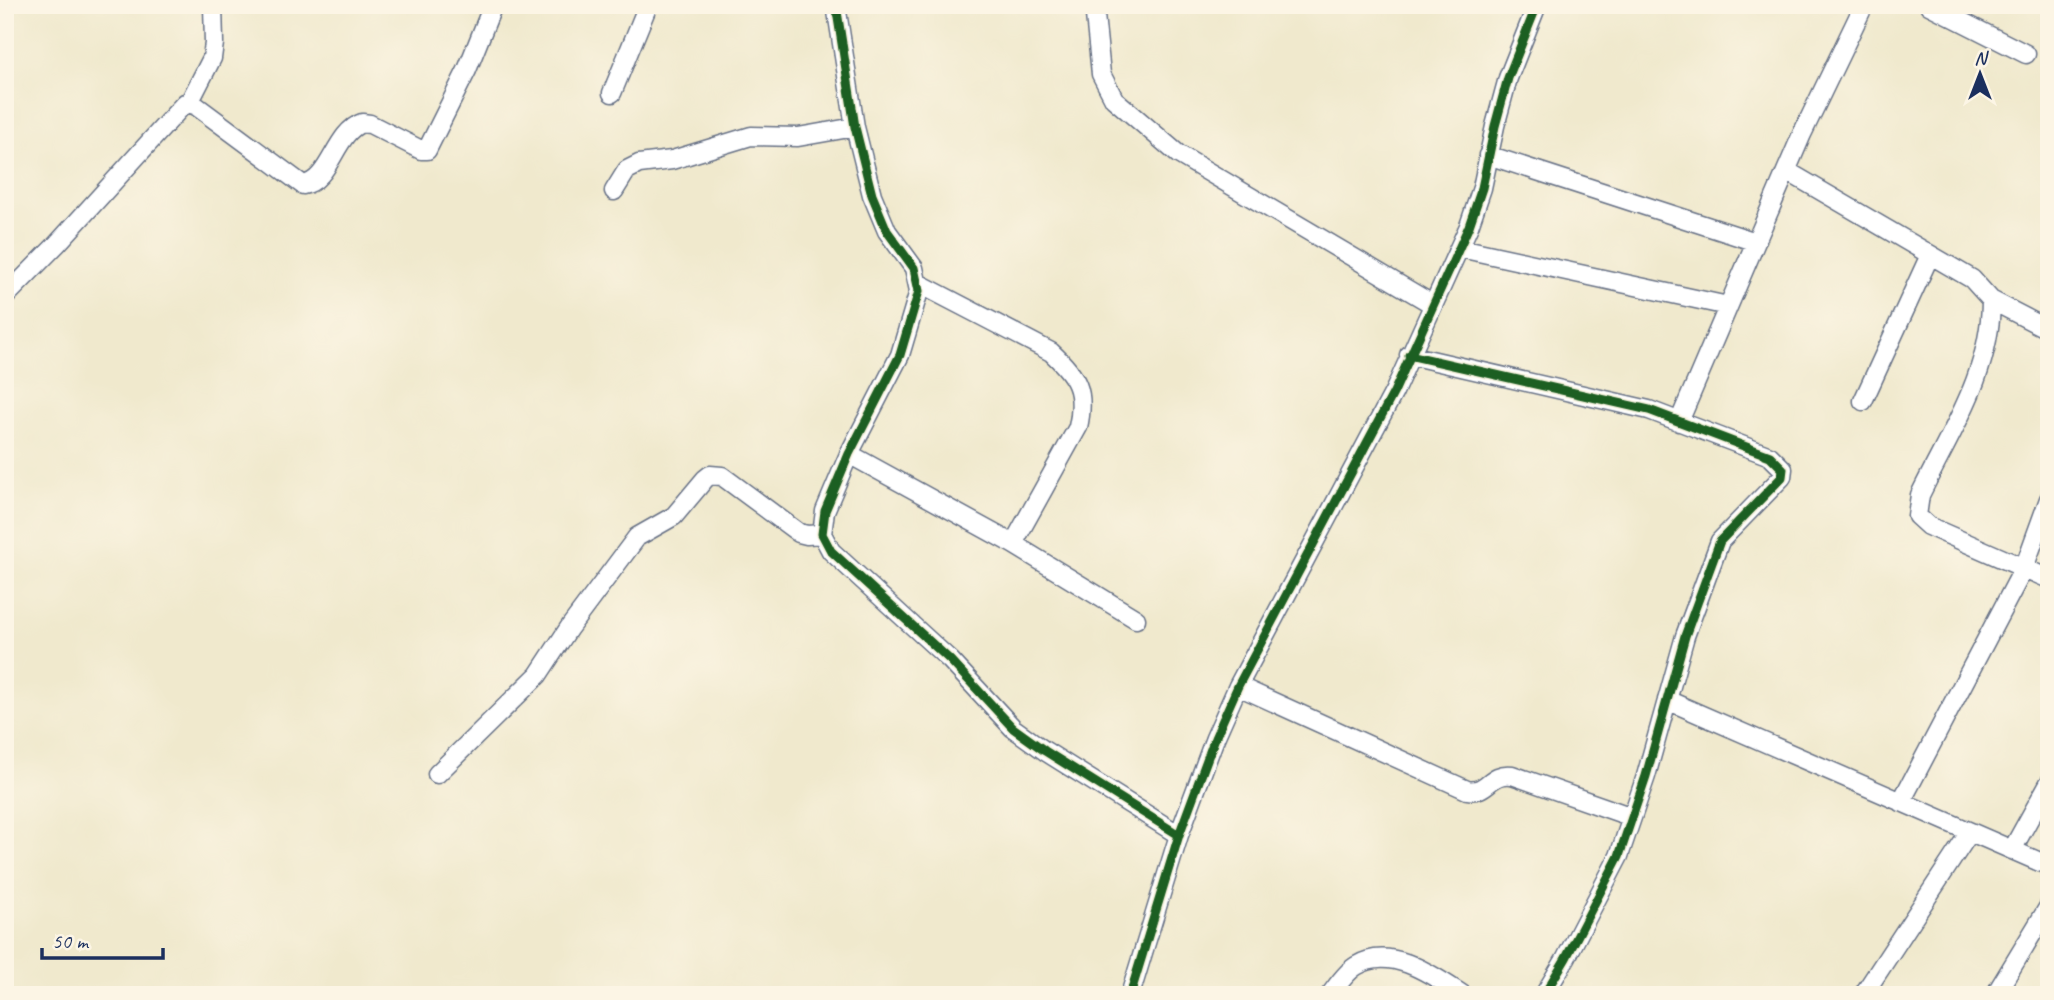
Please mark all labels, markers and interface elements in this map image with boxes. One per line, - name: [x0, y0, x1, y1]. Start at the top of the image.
- north arrow: [1946, 38, 2016, 108]
- text: N: [1974, 46, 1989, 70]
- scale bar: [42, 916, 163, 960]
- text: 50 m: [52, 928, 90, 954]

